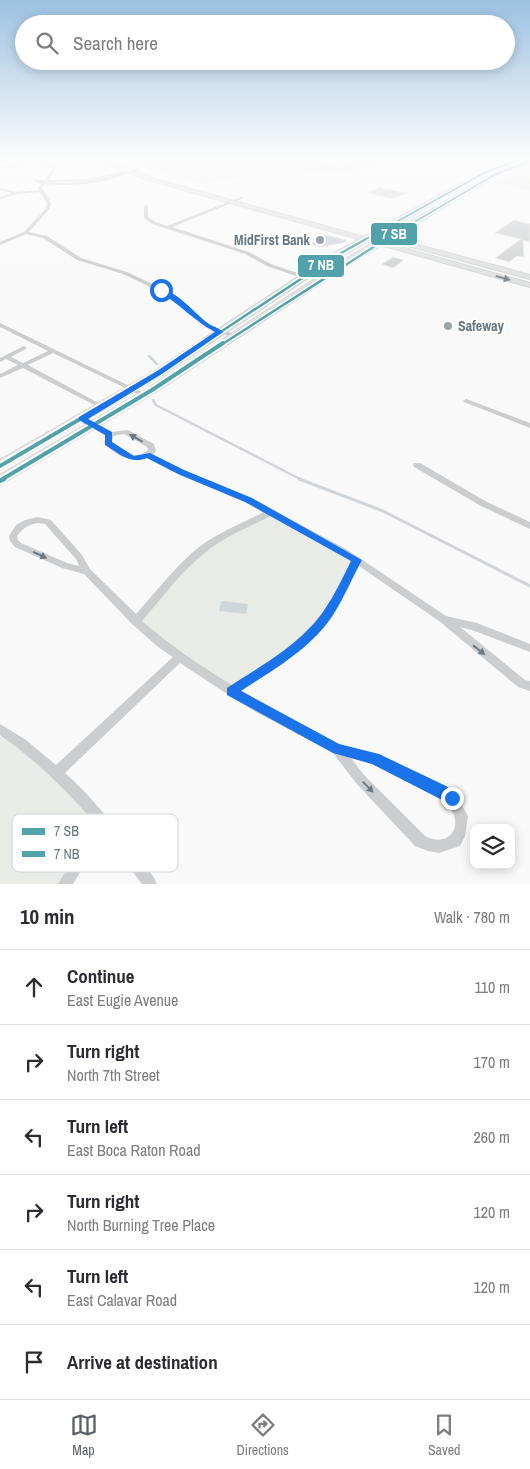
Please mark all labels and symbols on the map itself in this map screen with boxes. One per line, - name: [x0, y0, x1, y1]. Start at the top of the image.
- line badge: 7 SB: [370, 222, 418, 246]
- text: 7 SB: [381, 225, 407, 243]
- place label: MidFirst Bank: [234, 231, 311, 249]
- marker: MidFirst Bank: [314, 234, 326, 246]
- line badge: 7 NB: [297, 254, 345, 278]
- text: 7 NB: [308, 256, 334, 274]
- one-way arrow: [496, 274, 511, 282]
- route start: [150, 279, 173, 302]
- place label: Safeway: [458, 317, 505, 335]
- marker: Safeway: [442, 320, 454, 332]
- one-way arrow: [129, 434, 144, 442]
- one-way arrow: [33, 551, 47, 559]
- one-way arrow: [472, 645, 485, 656]
- one-way arrow: [362, 781, 374, 793]
- route end: [441, 787, 464, 810]
- legend: [12, 814, 178, 872]
- text: 7 SB: [54, 822, 79, 840]
- text: 7 NB: [54, 845, 80, 863]

